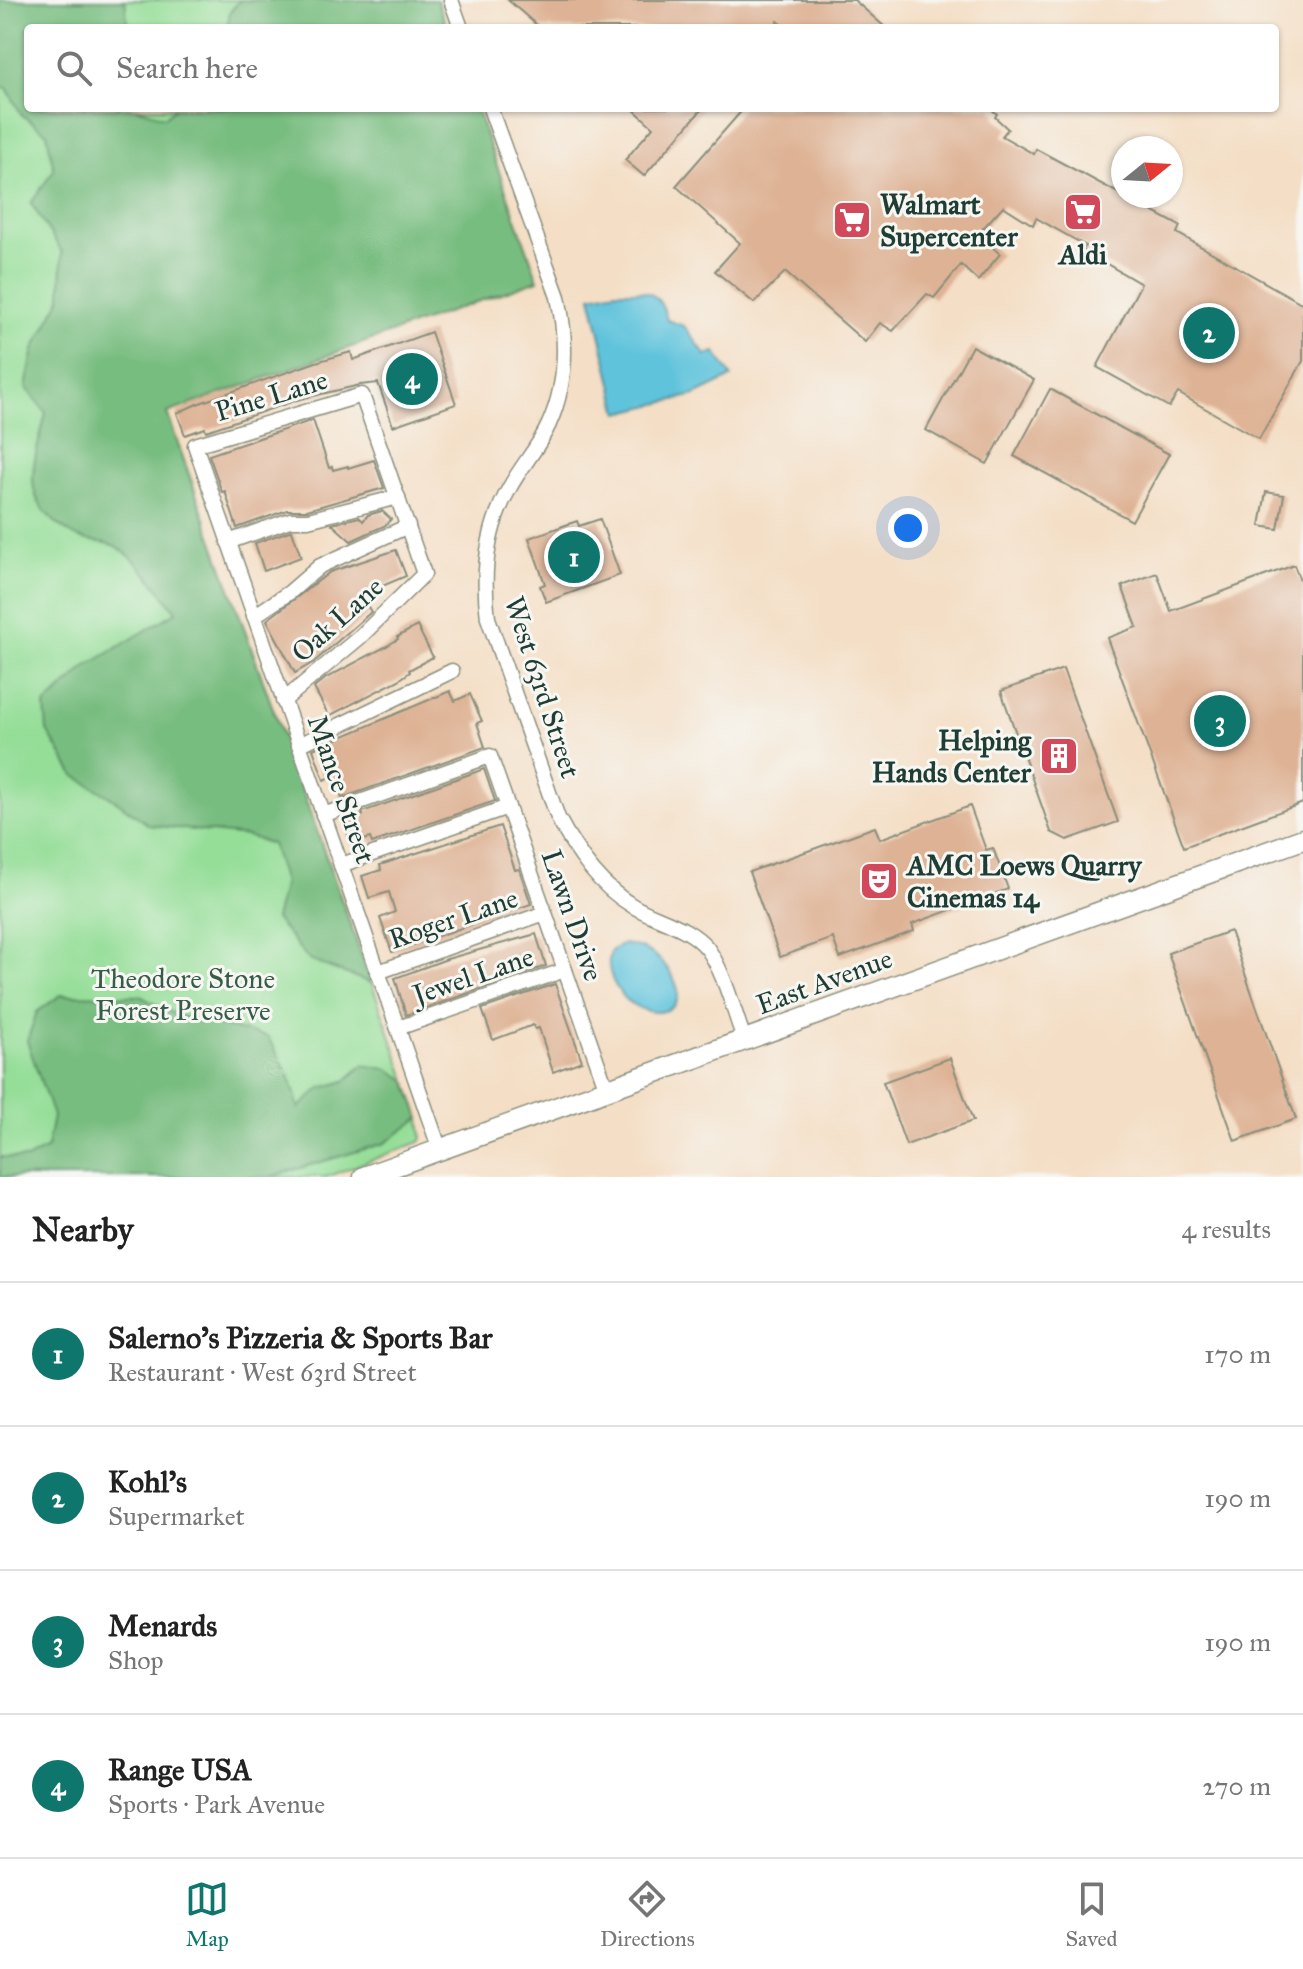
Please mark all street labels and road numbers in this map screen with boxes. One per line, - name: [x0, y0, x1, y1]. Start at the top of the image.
- street label: Pine Lane: [211, 362, 332, 429]
- street label: Oak Lane: [284, 569, 390, 670]
- street label: West 63rd Street: [497, 592, 588, 782]
- street label: Mance Street: [300, 710, 383, 868]
- street label: Lawn Drive: [534, 845, 611, 985]
- street label: Roger Lane: [384, 880, 522, 957]
- street label: Jewel Lane: [405, 939, 538, 1013]
- street label: East Avenue: [751, 941, 897, 1022]

